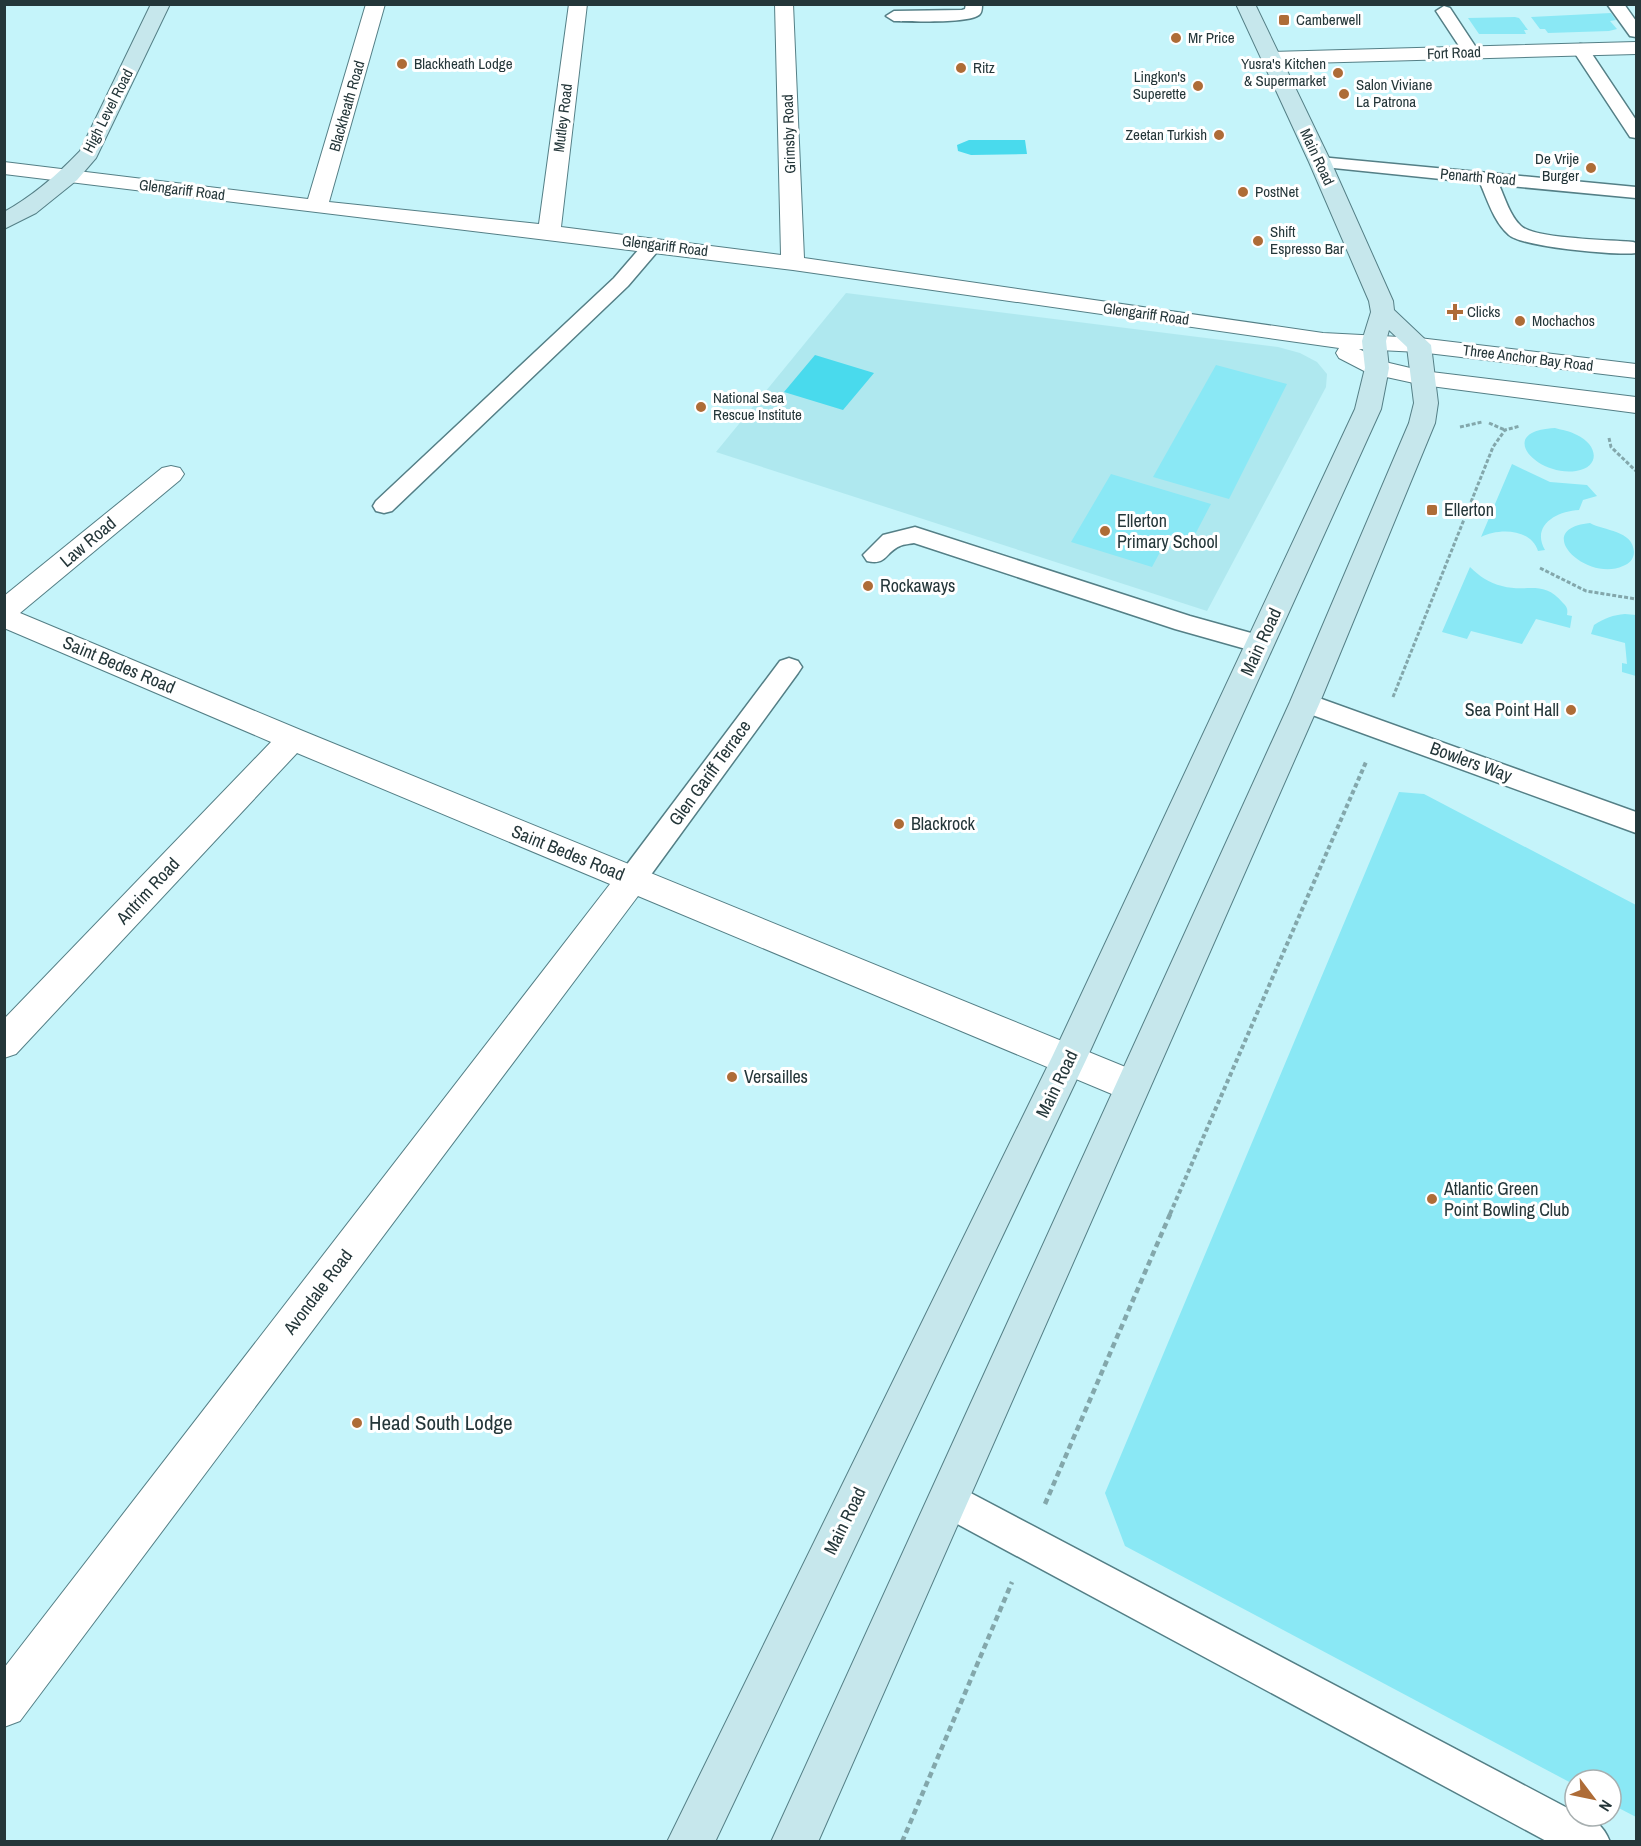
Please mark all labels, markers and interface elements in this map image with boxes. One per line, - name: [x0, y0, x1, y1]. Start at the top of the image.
- place label: Camberwell: [1296, 9, 1361, 30]
- marker: Camberwell: [1277, 13, 1291, 27]
- place label: Mr Price: [1188, 27, 1235, 48]
- marker: Mr Price: [1169, 31, 1183, 45]
- street label: Fort Road: [1427, 41, 1481, 64]
- place label: Blackheath Lodge: [414, 53, 513, 74]
- place label: Yusra's Kitchen & Supermarket: [1241, 53, 1327, 91]
- marker: Blackheath Lodge: [395, 57, 409, 71]
- place label: Ritz: [973, 57, 995, 78]
- street label: Blackheath Road: [324, 58, 370, 154]
- marker: Ritz: [954, 61, 968, 75]
- street label: High Level Road: [77, 65, 138, 156]
- place label: Lingkon's Superette: [1133, 66, 1186, 104]
- marker: Yusra's Kitchen & Supermarket: [1331, 66, 1345, 80]
- place label: Salon Viviane La Patrona: [1356, 74, 1433, 112]
- marker: Lingkon's Superette: [1191, 79, 1205, 93]
- street label: Mutley Road: [548, 82, 577, 153]
- marker: Salon Viviane La Patrona: [1337, 87, 1351, 101]
- street label: Grimsby Road: [777, 94, 800, 174]
- place label: Zeetan Turkish: [1126, 124, 1207, 145]
- street label: Main Road: [1295, 125, 1340, 188]
- marker: Zeetan Turkish: [1212, 128, 1226, 142]
- place label: De Vrije Burger: [1535, 148, 1579, 186]
- marker: De Vrije Burger: [1584, 161, 1598, 175]
- street label: Penarth Road: [1439, 163, 1517, 190]
- street label: Glengariff Road: [138, 174, 226, 205]
- place label: PostNet: [1255, 181, 1299, 202]
- marker: PostNet: [1236, 185, 1250, 199]
- place label: Shift Espresso Bar: [1270, 221, 1344, 259]
- street label: Glengariff Road: [621, 230, 709, 261]
- marker: Shift Espresso Bar: [1251, 234, 1265, 248]
- street label: Glengariff Road: [1102, 297, 1190, 330]
- place label: Clicks: [1467, 301, 1500, 322]
- marker: Clicks: [1448, 305, 1462, 319]
- place label: Mochachos: [1532, 310, 1595, 331]
- marker: Mochachos: [1513, 314, 1527, 328]
- street label: Three Anchor Bay Road: [1462, 339, 1594, 376]
- place label: National Sea Rescue Institute: [713, 387, 802, 425]
- marker: National Sea Rescue Institute: [694, 400, 708, 414]
- place label: Ellerton: [1444, 497, 1494, 522]
- marker: Ellerton: [1425, 503, 1439, 517]
- place label: Ellerton Primary School: [1117, 508, 1218, 554]
- street label: Law Road: [54, 511, 121, 573]
- marker: Ellerton Primary School: [1098, 524, 1112, 538]
- place label: Rockaways: [880, 573, 955, 598]
- marker: Rockaways: [861, 579, 875, 593]
- street label: Main Road: [1234, 604, 1287, 680]
- street label: Saint Bedes Road: [59, 630, 179, 699]
- place label: Sea Point Hall: [1465, 697, 1559, 722]
- marker: Sea Point Hall: [1564, 703, 1578, 717]
- street label: Glen Gariff Terrace: [663, 715, 756, 831]
- street label: Bowlers Way: [1427, 735, 1516, 788]
- place label: Blackrock: [911, 811, 976, 836]
- marker: Blackrock: [892, 817, 906, 831]
- street label: Saint Bedes Road: [508, 819, 628, 887]
- street label: Antrim Road: [110, 852, 185, 930]
- street label: Main Road: [1029, 1046, 1084, 1122]
- place label: Versailles: [744, 1064, 808, 1089]
- marker: Versailles: [725, 1070, 739, 1084]
- place label: Atlantic Green Point Bowling Club: [1443, 1176, 1570, 1222]
- marker: Atlantic Green Point Bowling Club: [1425, 1192, 1439, 1206]
- street label: Avondale Road: [277, 1244, 358, 1340]
- place label: Head South Lodge: [369, 1408, 513, 1437]
- marker: Head South Lodge: [350, 1416, 364, 1430]
- street label: Main Road: [817, 1483, 872, 1559]
- north arrow: [1563, 1768, 1623, 1828]
- text: N: [1594, 1796, 1618, 1816]

